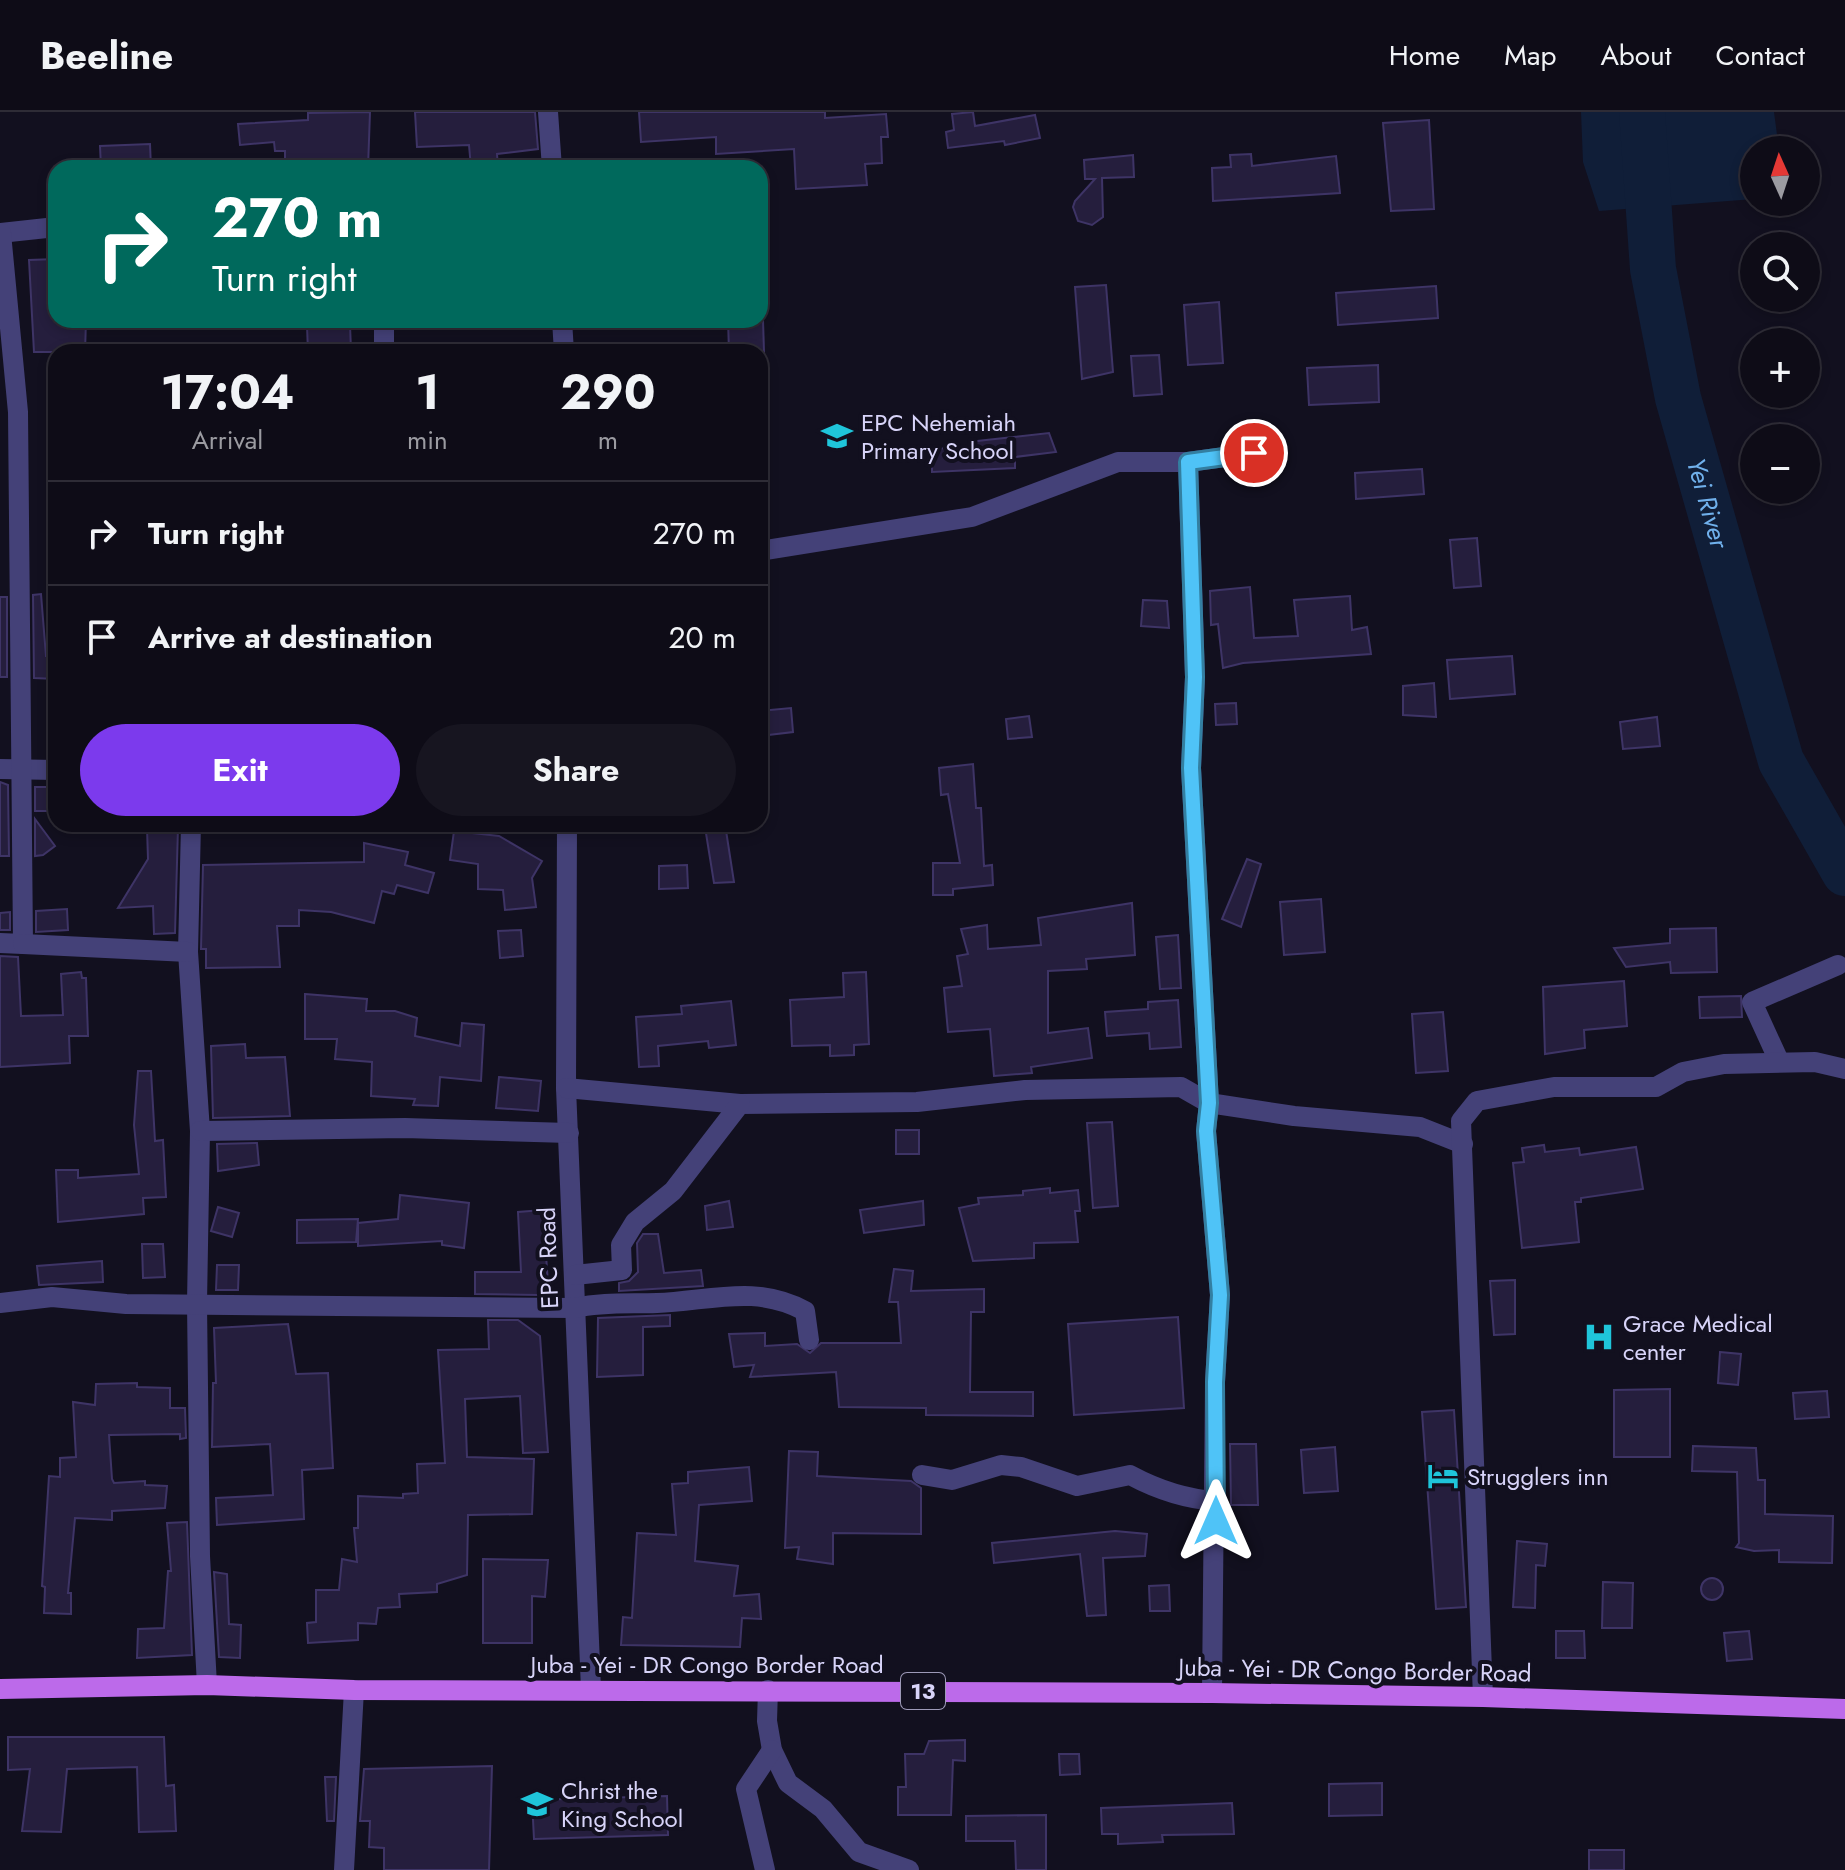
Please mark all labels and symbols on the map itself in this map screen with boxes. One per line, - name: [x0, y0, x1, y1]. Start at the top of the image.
- north arrow: [1740, 136, 1820, 216]
- place label: EPC Nehemiah Primary School: [861, 405, 1016, 468]
- school or university icon: EPC Nehemiah Primary School: [820, 419, 854, 453]
- pin: [1220, 419, 1288, 487]
- water label: Yei River: [1677, 454, 1739, 554]
- street label: EPC Road: [529, 1207, 567, 1309]
- place label: Grace Medical center: [1623, 1306, 1773, 1369]
- hospital icon: Grace Medical center: [1582, 1320, 1616, 1354]
- hotel icon: Strugglers inn: [1426, 1459, 1460, 1493]
- place label: Strugglers inn: [1467, 1459, 1609, 1494]
- position arrow: [1174, 1479, 1258, 1563]
- street label: Juba - Yei - DR Congo Border Road: [527, 1647, 884, 1682]
- street label: Juba - Yei - DR Congo Border Road: [1175, 1649, 1532, 1691]
- road number: 13: [901, 1673, 945, 1709]
- place label: Christ the King School: [561, 1773, 683, 1836]
- school or university icon: Christ the King School: [520, 1787, 554, 1821]

